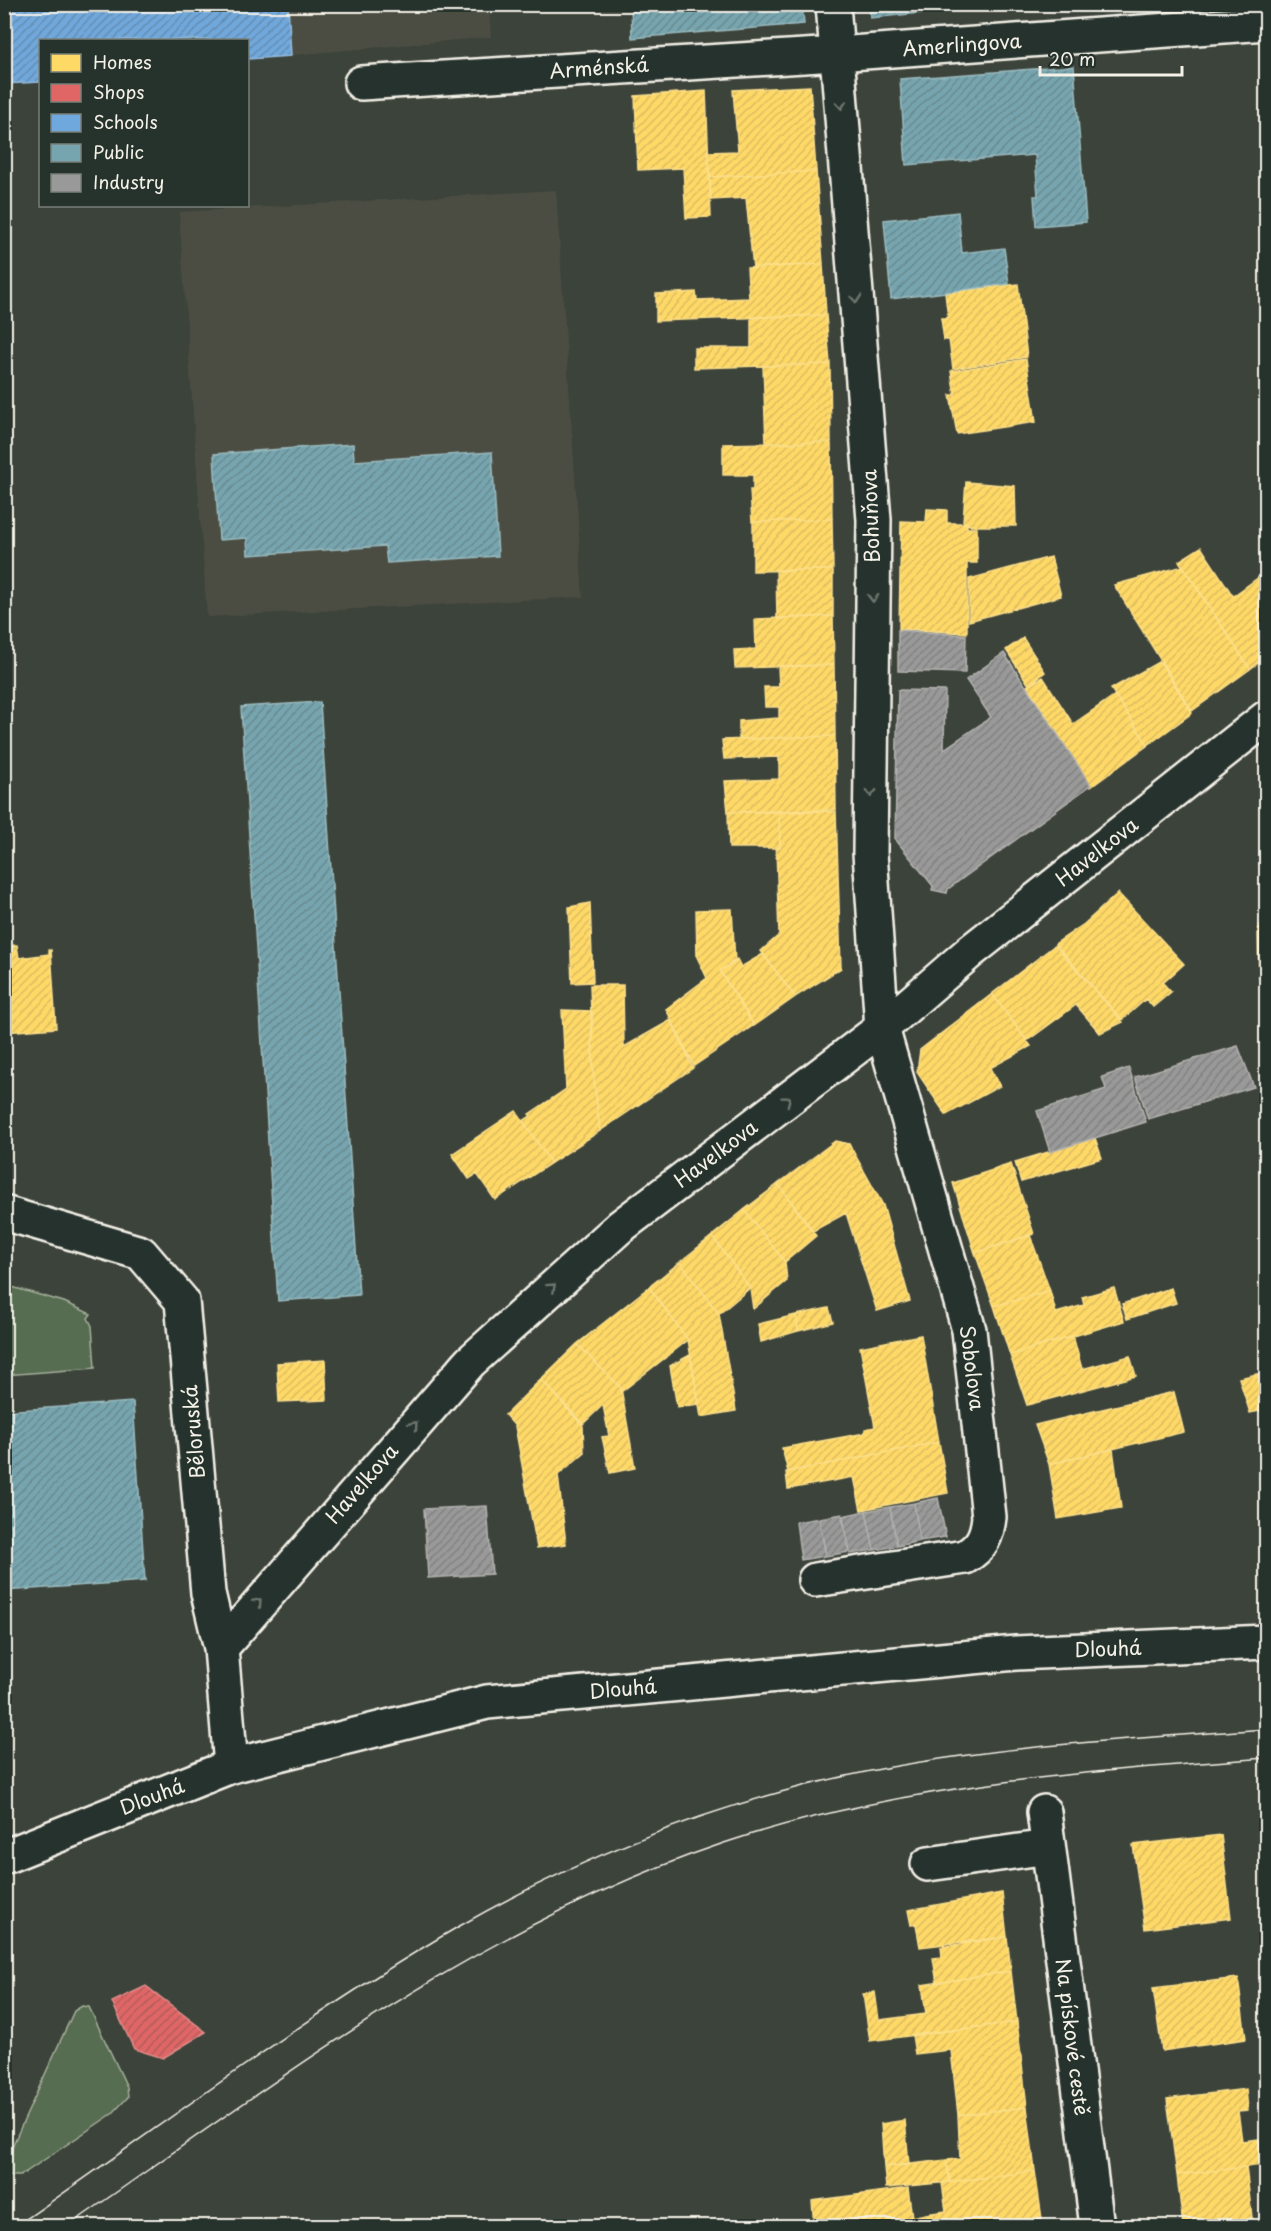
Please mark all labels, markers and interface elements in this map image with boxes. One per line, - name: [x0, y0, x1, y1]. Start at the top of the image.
- street label: Amerlingova: [901, 25, 1023, 63]
- legend: [39, 39, 249, 207]
- scale bar: [1040, 39, 1182, 77]
- text: 20 m: [1049, 45, 1095, 72]
- text: Homes: [93, 48, 151, 75]
- street label: Arménská: [548, 49, 650, 85]
- text: Shops: [93, 78, 144, 105]
- one-way arrow: [834, 100, 847, 109]
- text: Schools: [93, 108, 158, 135]
- text: Public: [93, 138, 144, 165]
- text: Industry: [93, 168, 164, 195]
- one-way arrow: [850, 295, 863, 304]
- street label: Bohuňova: [853, 468, 887, 563]
- one-way arrow: [867, 594, 879, 603]
- one-way arrow: [865, 789, 877, 798]
- street label: Havelkova: [1049, 809, 1145, 893]
- one-way arrow: [780, 1097, 791, 1108]
- street label: Havelkova: [667, 1111, 764, 1195]
- one-way arrow: [546, 1283, 556, 1294]
- street label: Sobolova: [953, 1324, 993, 1413]
- street label: Běloruská: [174, 1384, 212, 1480]
- one-way arrow: [407, 1421, 418, 1432]
- street label: Havelkova: [318, 1436, 405, 1530]
- one-way arrow: [251, 1599, 262, 1609]
- street label: Dlouhá: [1074, 1632, 1143, 1664]
- street label: Dlouhá: [588, 1670, 658, 1706]
- street label: Dlouhá: [115, 1770, 189, 1822]
- street label: Na pískové cestě: [1048, 1957, 1098, 2117]

